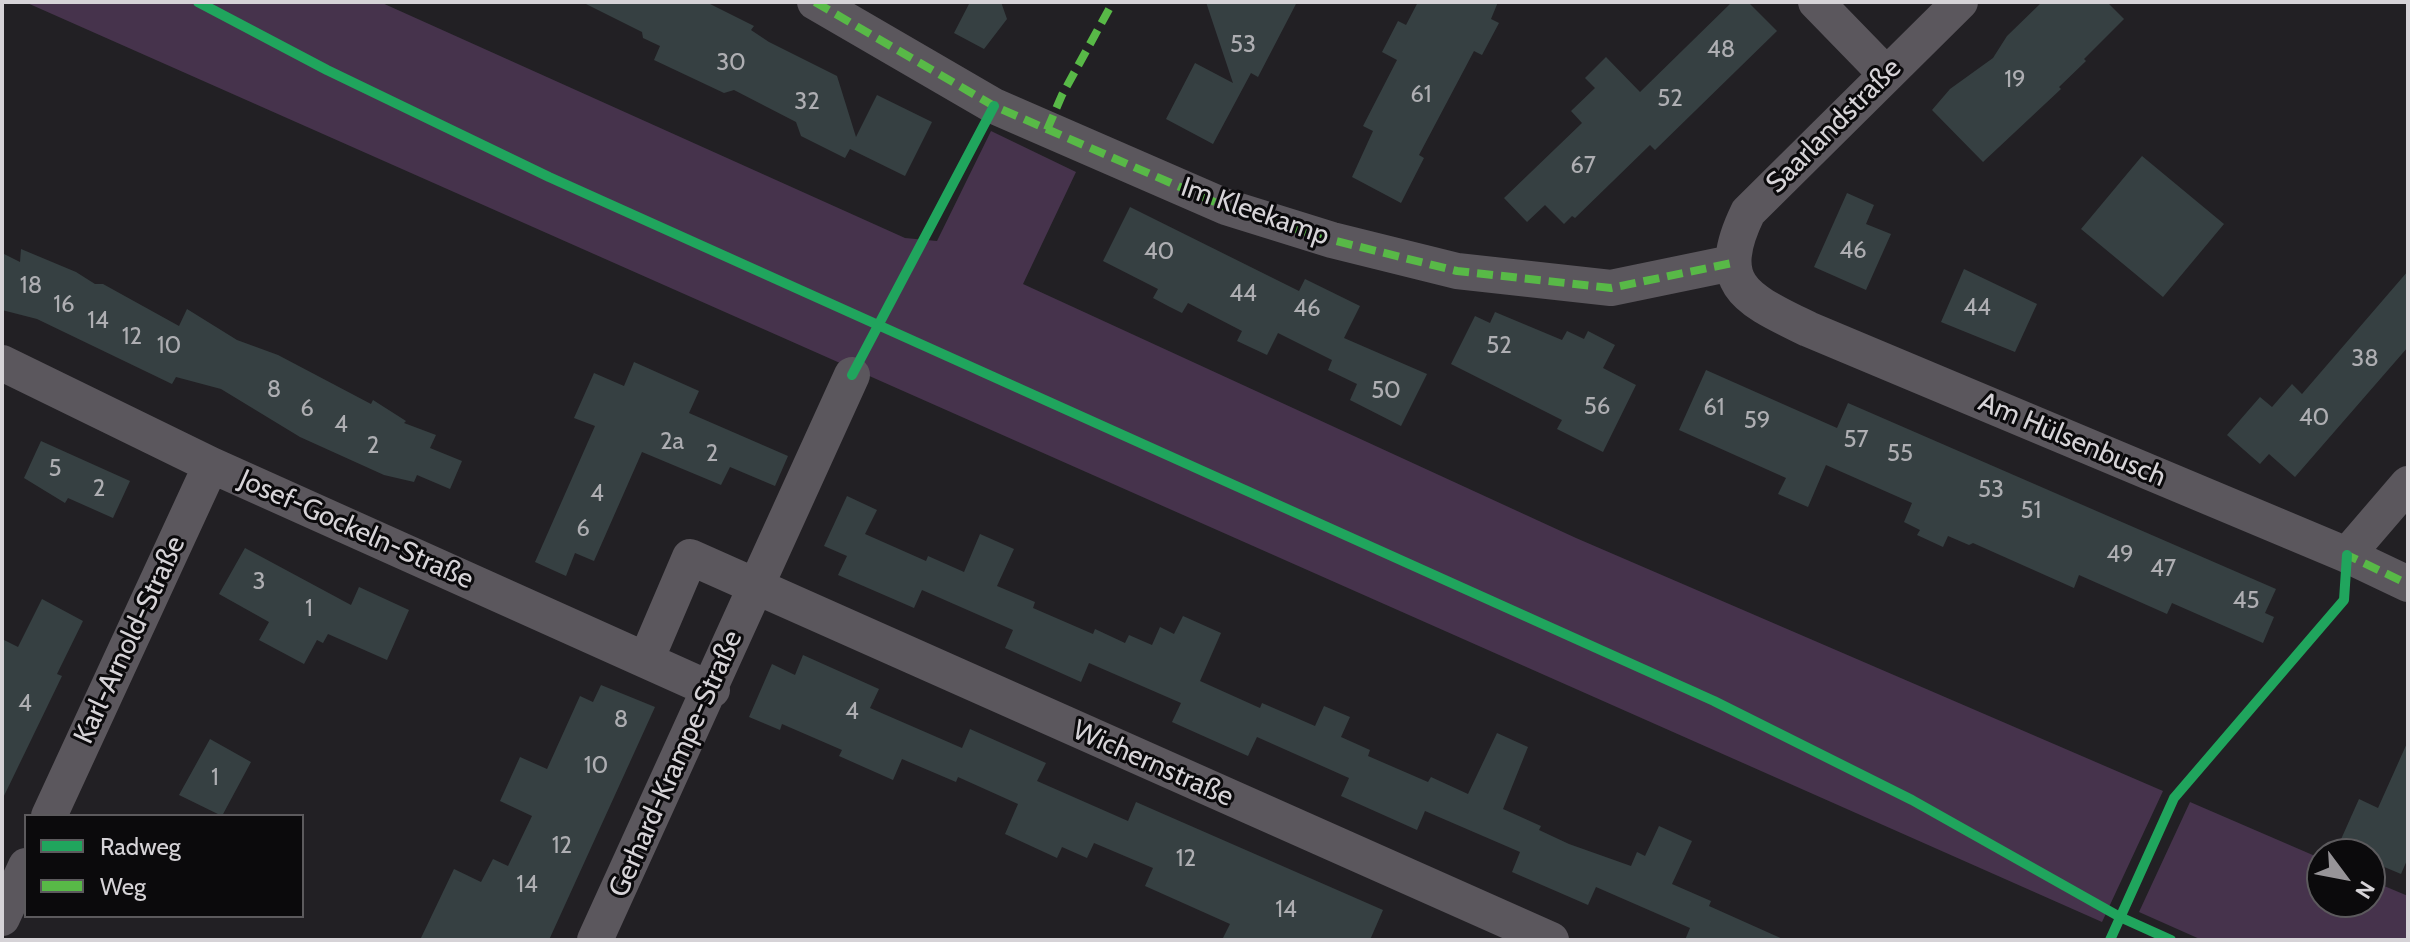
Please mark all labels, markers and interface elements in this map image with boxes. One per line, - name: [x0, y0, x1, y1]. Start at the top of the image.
- house number: 53: [1230, 31, 1256, 59]
- house number: 48: [1707, 36, 1735, 64]
- house number: 30: [716, 49, 746, 77]
- street label: Saarlandstraße: [1760, 52, 1908, 200]
- house number: 19: [2004, 66, 2026, 94]
- house number: 61: [1410, 81, 1432, 109]
- house number: 52: [1657, 85, 1683, 113]
- house number: 32: [794, 88, 820, 116]
- house number: 67: [1570, 152, 1596, 180]
- street label: Im Kleekamp: [1176, 171, 1334, 253]
- house number: 46: [1839, 237, 1867, 265]
- house number: 40: [1144, 238, 1174, 266]
- house number: 18: [20, 272, 42, 300]
- house number: 44: [1229, 280, 1257, 308]
- house number: 16: [53, 291, 75, 319]
- house number: 44: [1963, 294, 1991, 322]
- house number: 46: [1293, 295, 1321, 323]
- house number: 14: [87, 307, 109, 335]
- house number: 12: [122, 323, 142, 351]
- house number: 10: [157, 332, 181, 360]
- house number: 52: [1486, 332, 1512, 360]
- house number: 38: [2351, 345, 2379, 373]
- house number: 8: [267, 376, 281, 404]
- house number: 50: [1371, 377, 1401, 405]
- street label: Am Hülsenbusch: [1973, 385, 2171, 495]
- house number: 56: [1584, 393, 1610, 421]
- house number: 61: [1703, 394, 1725, 422]
- house number: 6: [300, 395, 314, 423]
- house number: 40: [2299, 404, 2329, 432]
- house number: 59: [1744, 407, 1770, 435]
- house number: 4: [334, 411, 348, 439]
- house number: 57: [1843, 426, 1869, 454]
- house number: 2a: [660, 428, 684, 456]
- house number: 2: [367, 432, 379, 460]
- house number: 2: [706, 440, 718, 468]
- house number: 55: [1887, 440, 1913, 468]
- house number: 5: [49, 455, 61, 483]
- street label: Josef-Gockeln-Straße: [234, 463, 478, 597]
- house number: 2: [93, 475, 105, 503]
- house number: 53: [1978, 476, 2004, 504]
- house number: 4: [590, 480, 604, 508]
- house number: 51: [2021, 497, 2041, 525]
- house number: 6: [576, 515, 590, 543]
- street label: Karl-Arnold-Straße: [67, 531, 193, 749]
- house number: 49: [2106, 541, 2134, 569]
- house number: 47: [2150, 555, 2176, 583]
- house number: 3: [253, 568, 265, 596]
- house number: 45: [2233, 587, 2259, 615]
- house number: 1: [305, 595, 313, 623]
- street label: Gerhard-Krampe-Straße: [602, 626, 750, 902]
- house number: 4: [18, 690, 32, 718]
- house number: 4: [845, 698, 859, 726]
- house number: 8: [614, 706, 628, 734]
- street label: Wichernstraße: [1067, 714, 1239, 814]
- house number: 10: [584, 752, 608, 780]
- house number: 1: [211, 764, 219, 792]
- legend: [24, 814, 304, 918]
- text: Radweg: [100, 832, 181, 861]
- house number: 12: [552, 832, 572, 860]
- north arrow: [2306, 838, 2386, 918]
- house number: 12: [1176, 845, 1196, 873]
- house number: 14: [516, 871, 538, 899]
- text: Weg: [100, 872, 146, 901]
- text: N: [2350, 876, 2381, 904]
- house number: 14: [1275, 896, 1297, 924]

